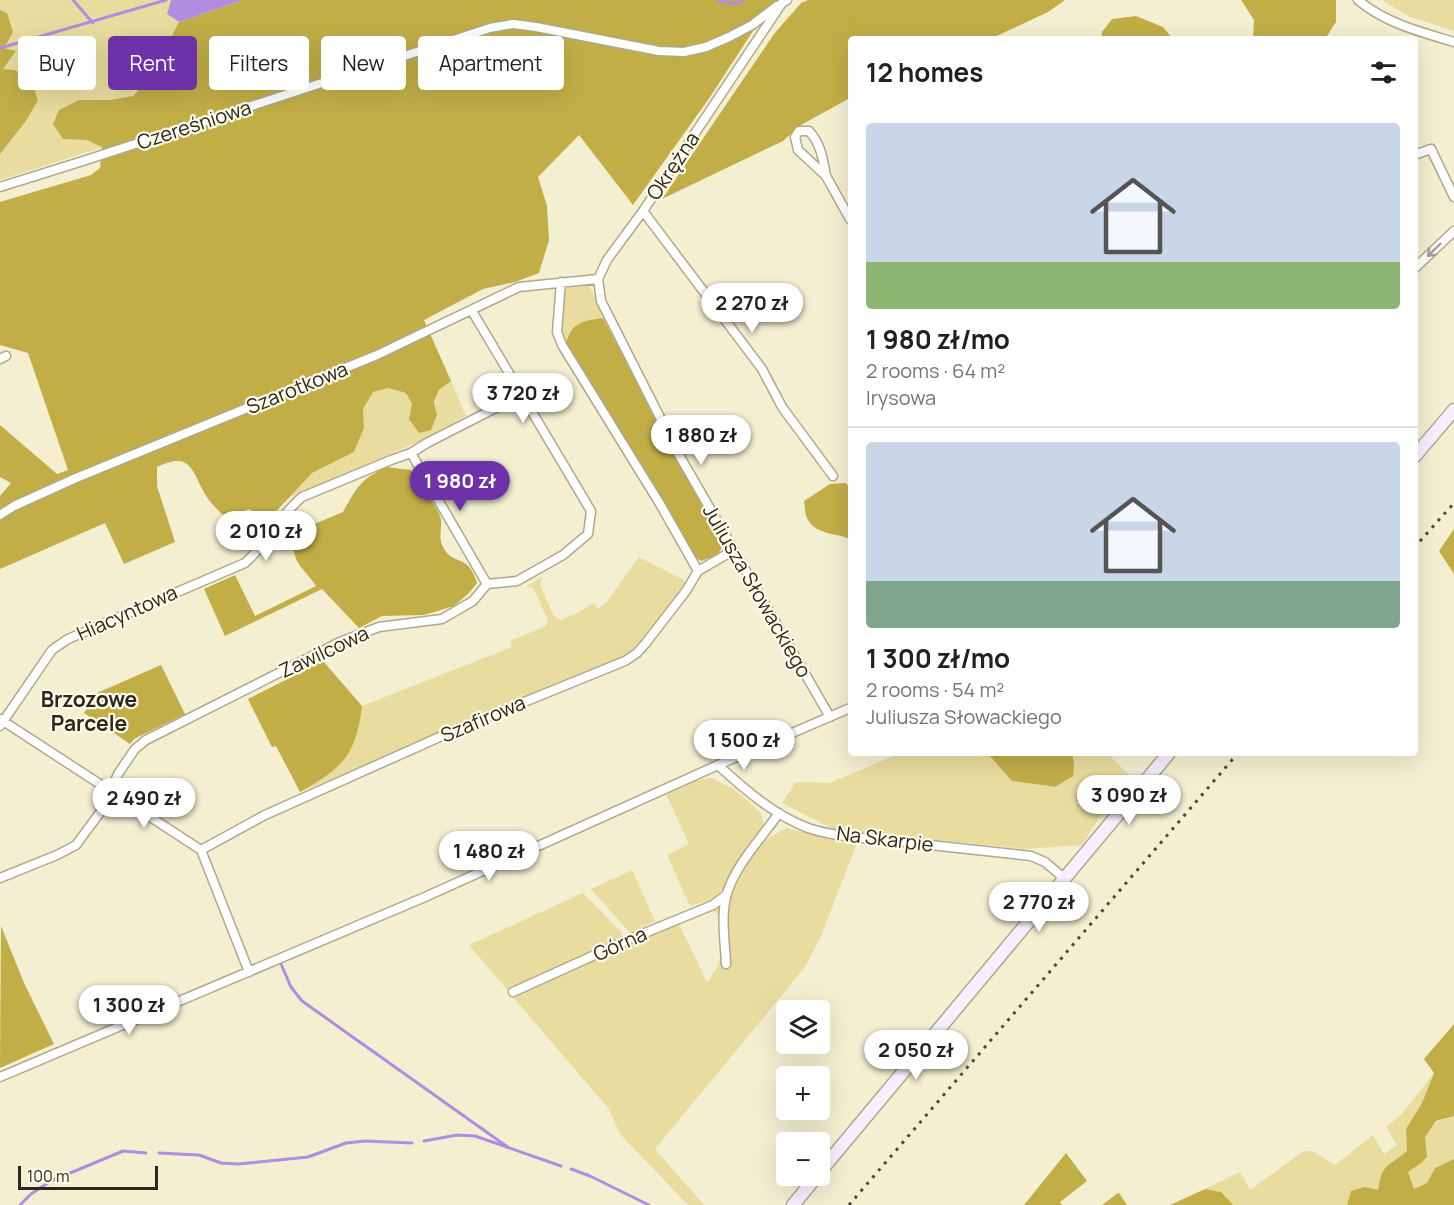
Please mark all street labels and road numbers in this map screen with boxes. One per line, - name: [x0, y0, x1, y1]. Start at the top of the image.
- street label: Czereśniowa: [133, 93, 255, 156]
- street label: Okrężna: [640, 126, 705, 205]
- street label: Szarotkowa: [242, 355, 352, 420]
- street label: Juliusza Słowackiego: [697, 499, 818, 682]
- street label: Hiacyntowa: [72, 578, 181, 647]
- street label: Zawilcowa: [275, 619, 373, 684]
- street label: Szafirowa: [436, 689, 529, 749]
- street label: Na Skarpie: [835, 819, 935, 858]
- street label: Górna: [589, 920, 651, 967]

